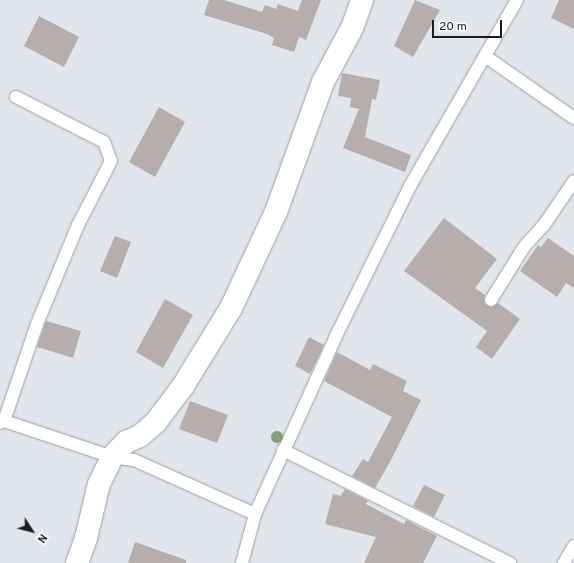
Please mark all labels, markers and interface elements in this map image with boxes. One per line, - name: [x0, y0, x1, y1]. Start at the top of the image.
- scale bar: [434, 12, 504, 38]
- text: 20 m: [439, 19, 467, 35]
- north arrow: [12, 511, 52, 551]
- text: N: [34, 531, 50, 545]

